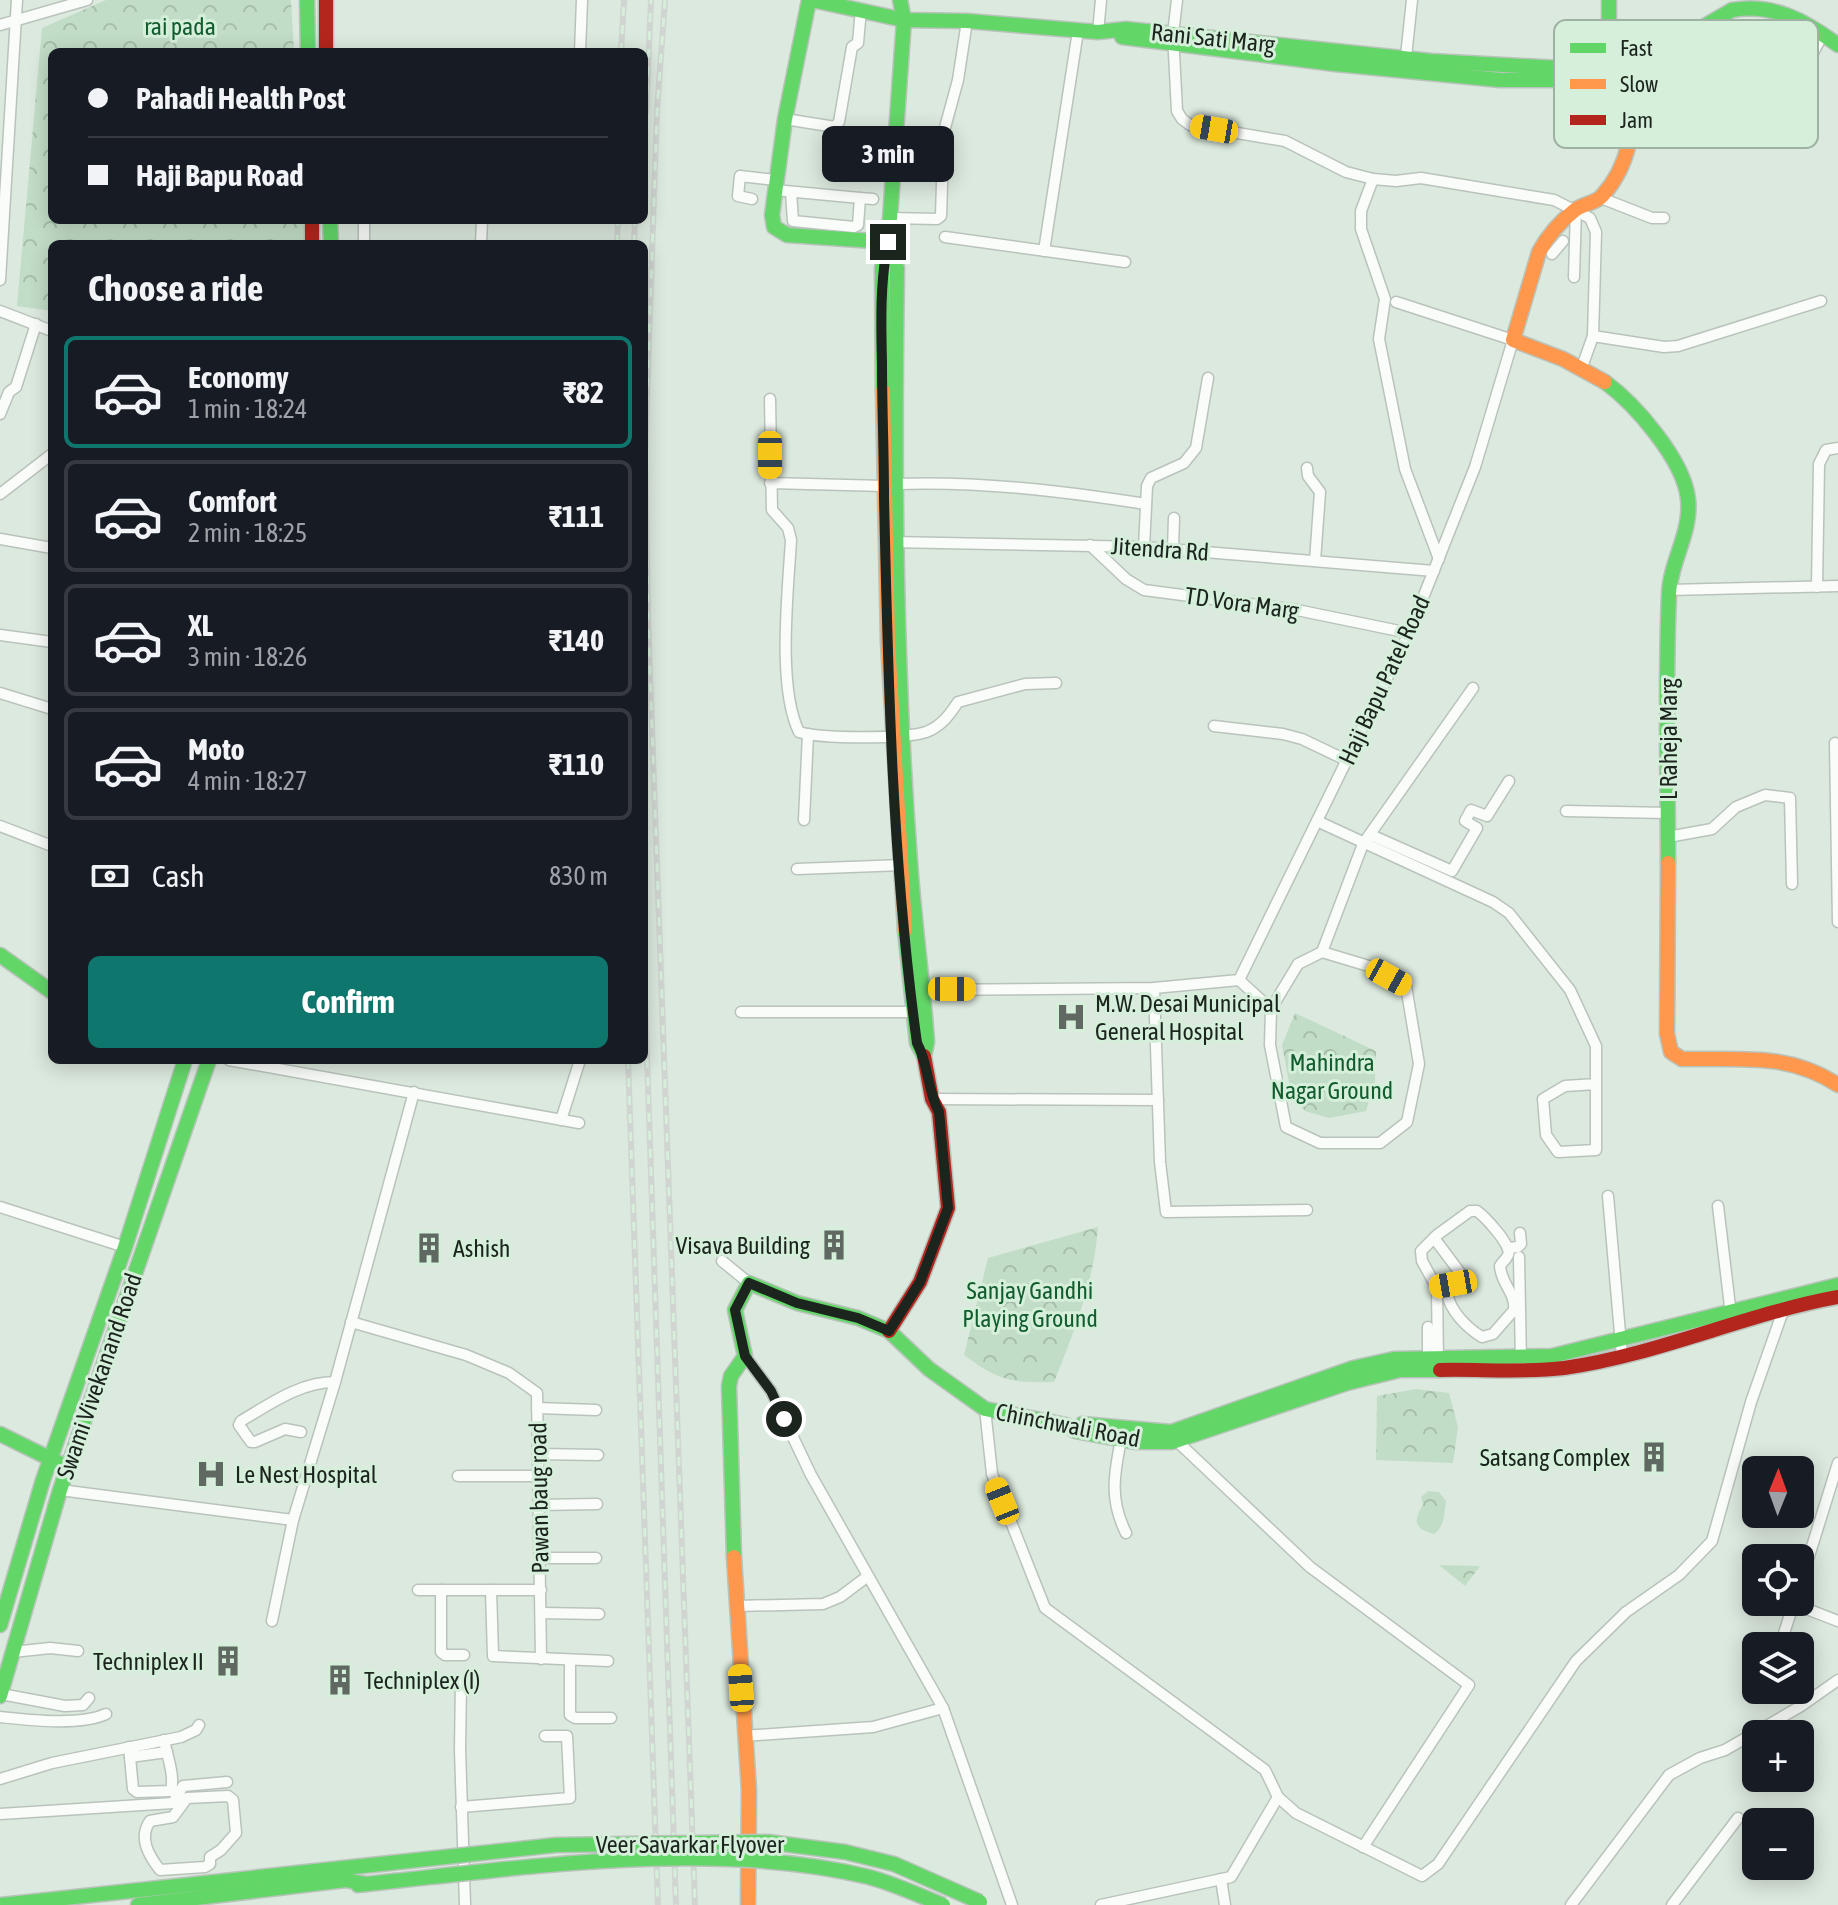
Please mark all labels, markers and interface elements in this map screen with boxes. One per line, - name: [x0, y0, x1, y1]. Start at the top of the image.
- park label: rai pada: [144, 13, 216, 40]
- street label: Rani Sati Marg: [1150, 18, 1277, 58]
- legend: [1554, 20, 1818, 148]
- text: Fast: [1620, 35, 1653, 61]
- text: Slow: [1620, 71, 1658, 97]
- text: Pahadi Health Post: [136, 81, 346, 115]
- text: Jam: [1620, 107, 1653, 133]
- car: [1188, 113, 1240, 145]
- callout: 3 min: [822, 126, 954, 182]
- text: 3 min: [861, 139, 915, 169]
- text: Haji Bapu Road: [136, 158, 304, 192]
- route end: [870, 224, 906, 260]
- text: Choose a ride: [88, 267, 263, 309]
- icon: car: [92, 356, 164, 428]
- text: Economy: [188, 360, 289, 394]
- text: ₹82: [563, 375, 604, 409]
- text: 1 min · 18:24: [188, 394, 307, 424]
- car: [758, 431, 782, 479]
- icon: car: [92, 480, 164, 552]
- text: Comfort: [188, 484, 277, 518]
- text: ₹111: [549, 499, 604, 533]
- text: 2 min · 18:25: [188, 518, 307, 548]
- street label: Jitendra Rd: [1110, 532, 1210, 566]
- street label: TD Vora Marg: [1183, 582, 1301, 624]
- street label: Haji Bapu Patel Road: [1333, 591, 1435, 769]
- icon: car: [92, 604, 164, 676]
- text: XL: [188, 608, 213, 642]
- text: ₹140: [549, 623, 604, 657]
- text: 3 min · 18:26: [188, 642, 307, 672]
- street label: L Raheja Marg: [1655, 677, 1682, 800]
- icon: car: [92, 728, 164, 800]
- text: Moto: [188, 732, 245, 766]
- text: ₹110: [549, 747, 604, 781]
- text: 4 min · 18:27: [188, 766, 307, 796]
- icon: cash: [88, 854, 132, 898]
- text: Cash: [152, 859, 205, 893]
- text: 830 m: [549, 861, 608, 891]
- car: [1362, 955, 1416, 999]
- button: Confirm: [88, 956, 608, 1048]
- car: [928, 977, 976, 1001]
- place label: M.W. Desai Municipal General Hospital: [1095, 990, 1281, 1045]
- hospital icon: M.W. Desai Municipal General Hospital: [1054, 1000, 1088, 1034]
- park label: Mahindra Nagar Ground: [1271, 1049, 1393, 1104]
- building icon: Visava Building: [817, 1228, 851, 1262]
- building icon: Ashish: [412, 1231, 446, 1265]
- place label: Visava Building: [676, 1232, 811, 1259]
- place label: Ashish: [453, 1235, 511, 1262]
- car: [1427, 1268, 1479, 1300]
- street label: Swami Vivekanand Road: [51, 1270, 147, 1482]
- park label: Sanjay Gandhi Playing Ground: [962, 1277, 1098, 1332]
- street label: Chinchwali Road: [994, 1398, 1142, 1452]
- route start: [766, 1401, 802, 1437]
- street label: Pawan baug road: [524, 1422, 554, 1574]
- building icon: Satsang Complex: [1637, 1440, 1671, 1474]
- place label: Satsang Complex: [1480, 1444, 1630, 1471]
- north arrow: [1742, 1456, 1814, 1528]
- map controls: [1742, 1456, 1814, 1880]
- hospital icon: Le Nest Hospital: [194, 1457, 228, 1491]
- place label: Le Nest Hospital: [235, 1461, 378, 1488]
- car: [982, 1474, 1022, 1528]
- button: locate: [1742, 1544, 1814, 1616]
- button: layers: [1742, 1632, 1814, 1704]
- building icon: Techniplex II: [211, 1644, 245, 1678]
- place label: Techniplex II: [93, 1648, 204, 1675]
- building icon: Techniplex (I): [323, 1663, 357, 1697]
- car: [727, 1663, 755, 1713]
- place label: Techniplex (I): [364, 1667, 480, 1694]
- button: +: [1742, 1720, 1814, 1792]
- button: −: [1742, 1808, 1814, 1880]
- street label: Veer Savarkar Flyover: [596, 1831, 785, 1858]

